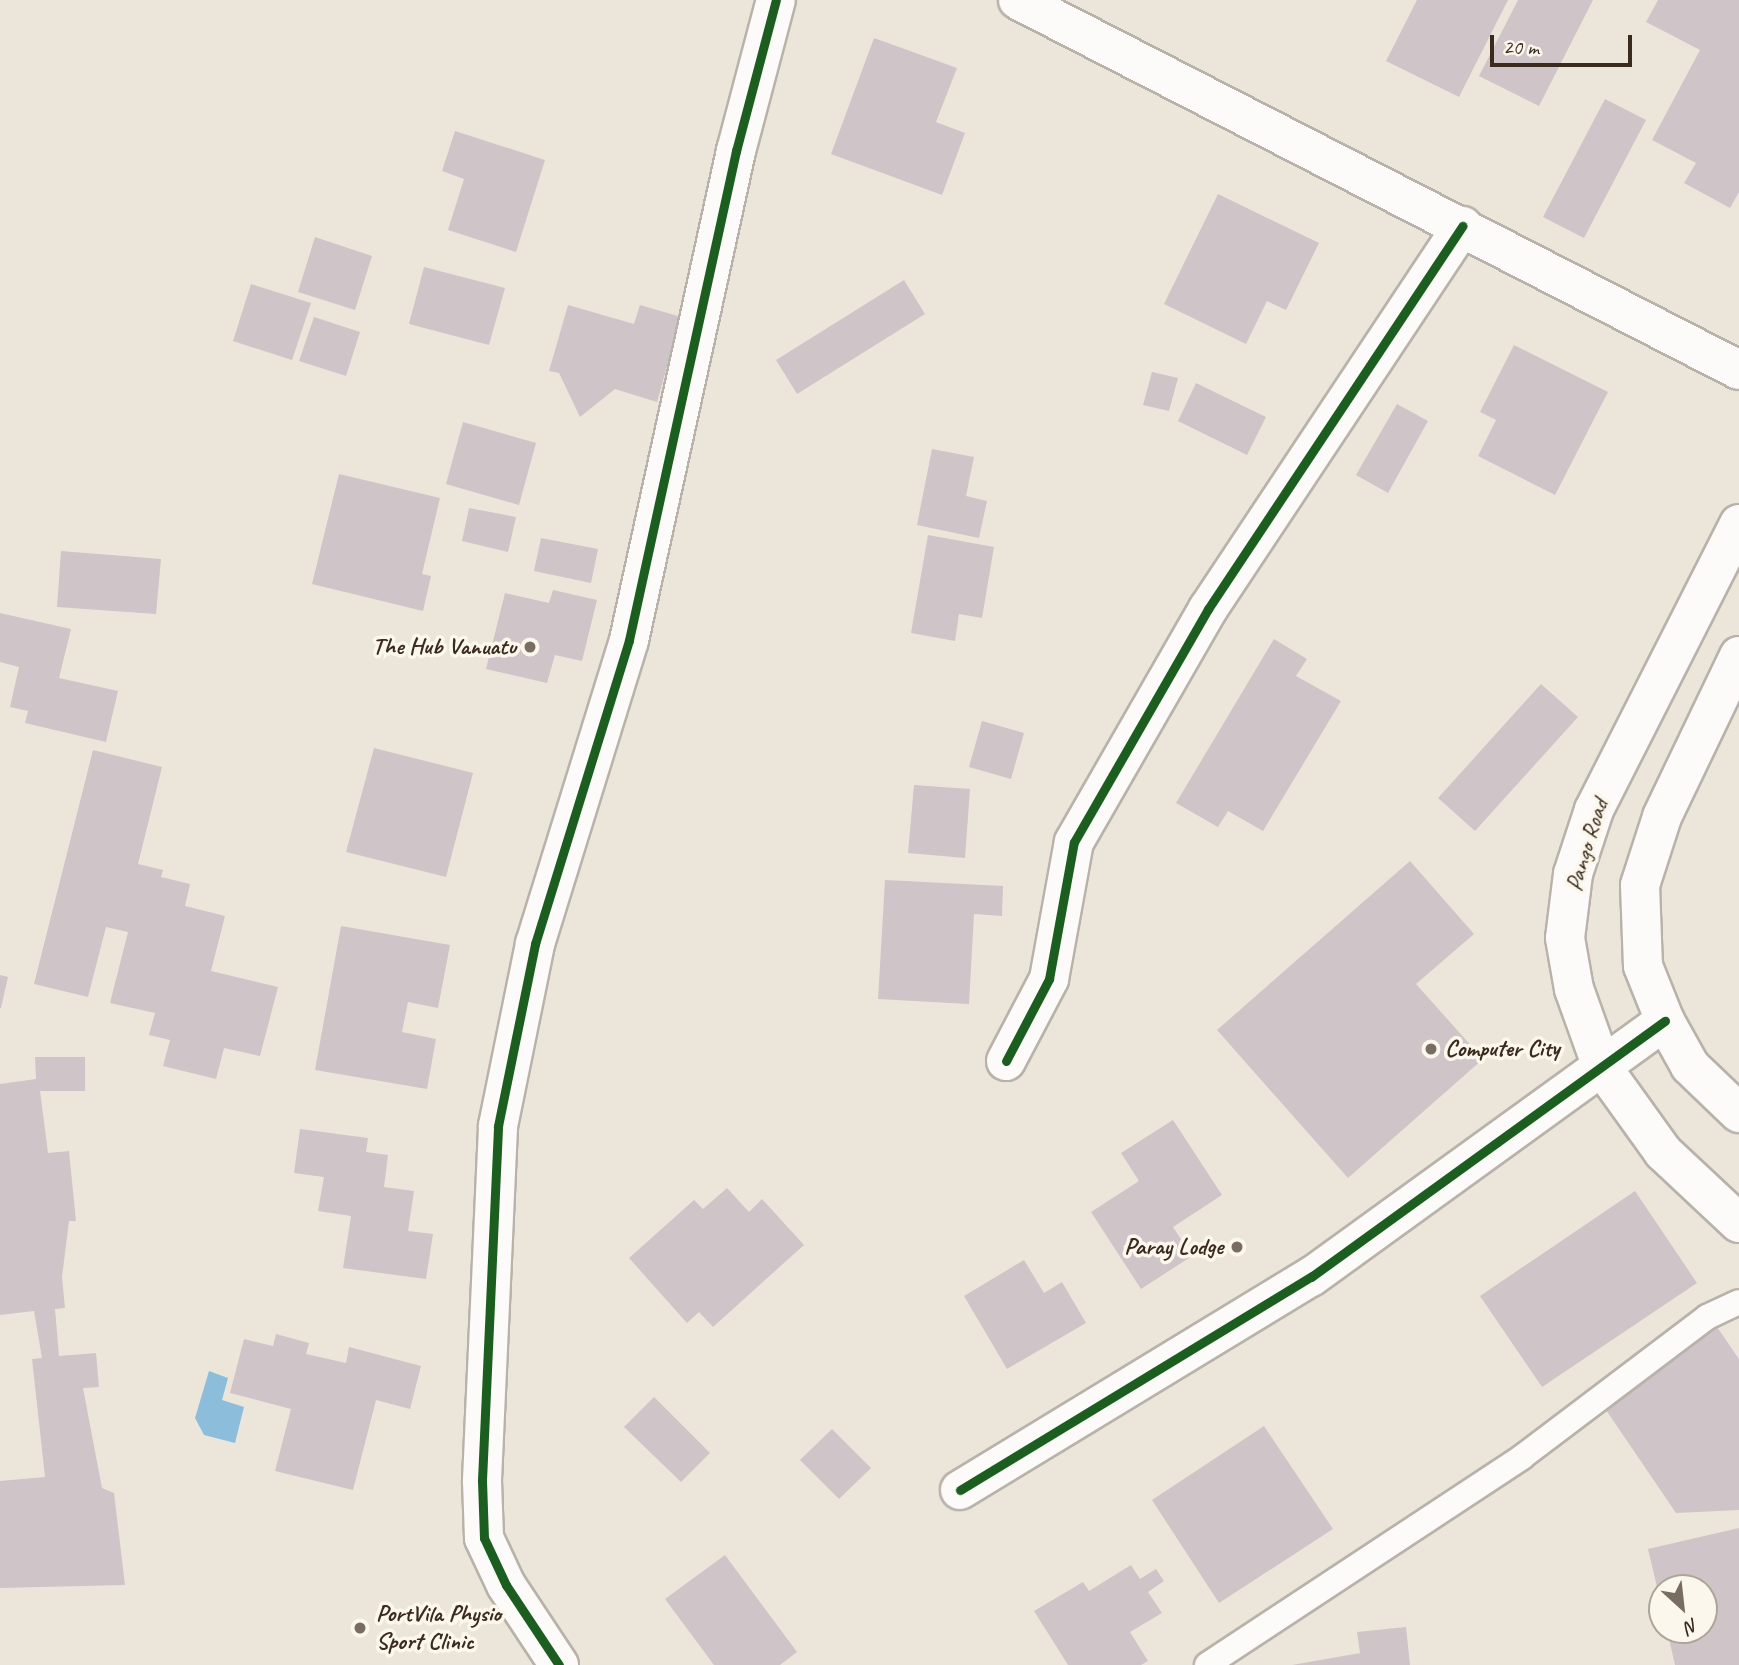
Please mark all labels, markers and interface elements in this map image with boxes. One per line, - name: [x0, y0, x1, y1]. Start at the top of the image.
- scale bar: [1494, 21, 1636, 65]
- text: 20 m: [1503, 34, 1539, 60]
- place label: The Hub Vanuatu: [372, 633, 516, 661]
- marker: The Hub Vanuatu: [522, 639, 538, 655]
- street label: Pango Road: [1559, 796, 1615, 894]
- place label: Computer City: [1445, 1035, 1559, 1063]
- marker: Computer City: [1423, 1041, 1439, 1057]
- place label: Paray Lodge: [1124, 1233, 1223, 1261]
- marker: Paray Lodge: [1229, 1239, 1245, 1255]
- north arrow: [1648, 1574, 1718, 1644]
- place label: PortVila Physio Sport Clinic: [376, 1600, 501, 1656]
- text: N: [1681, 1613, 1702, 1639]
- marker: PortVila Physio Sport Clinic: [350, 1618, 370, 1638]

